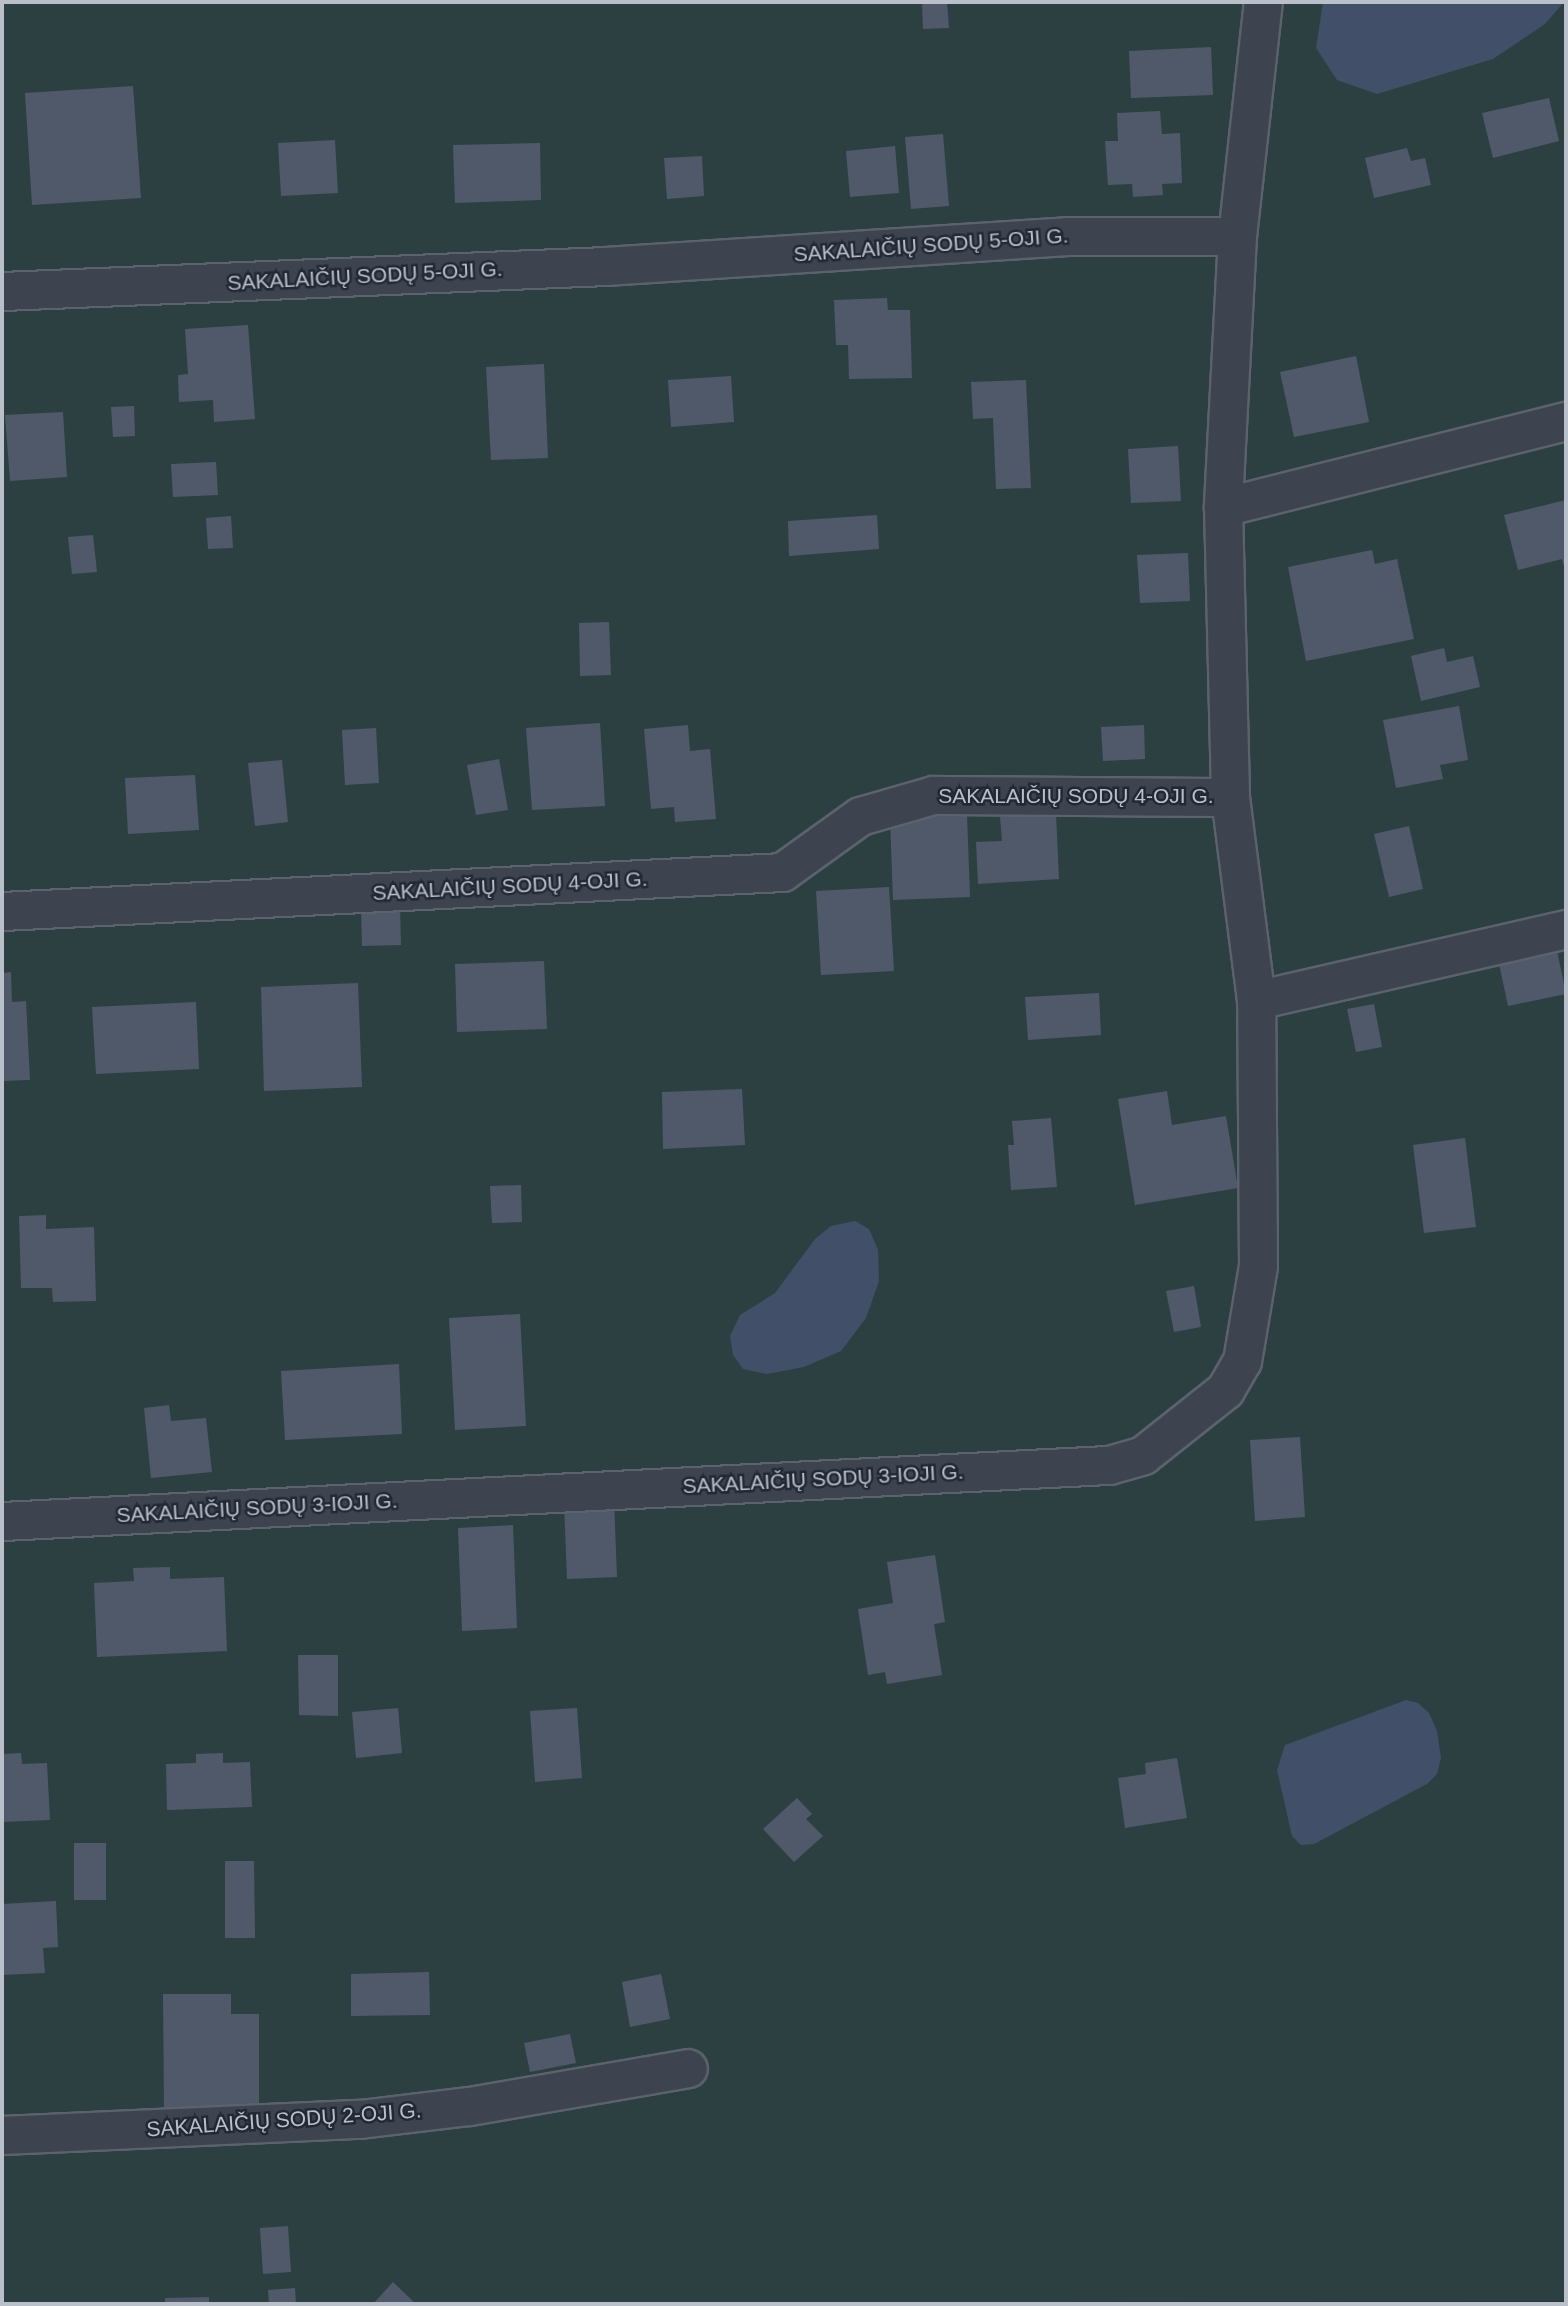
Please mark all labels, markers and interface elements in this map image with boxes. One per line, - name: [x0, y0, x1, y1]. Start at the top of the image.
- street label: SAKALAIČIŲ SODŲ 5-OJI G.: [793, 223, 1069, 267]
- street label: SAKALAIČIŲ SODŲ 5-OJI G.: [227, 256, 503, 296]
- street label: SAKALAIČIŲ SODŲ 4-OJI G.: [938, 783, 1214, 809]
- street label: SAKALAIČIŲ SODŲ 4-OJI G.: [372, 866, 648, 906]
- street label: SAKALAIČIŲ SODŲ 3-IOJI G.: [682, 1459, 964, 1499]
- street label: SAKALAIČIŲ SODŲ 3-IOJI G.: [116, 1488, 398, 1528]
- street label: SAKALAIČIŲ SODŲ 2-OJI G.: [146, 2098, 422, 2142]

